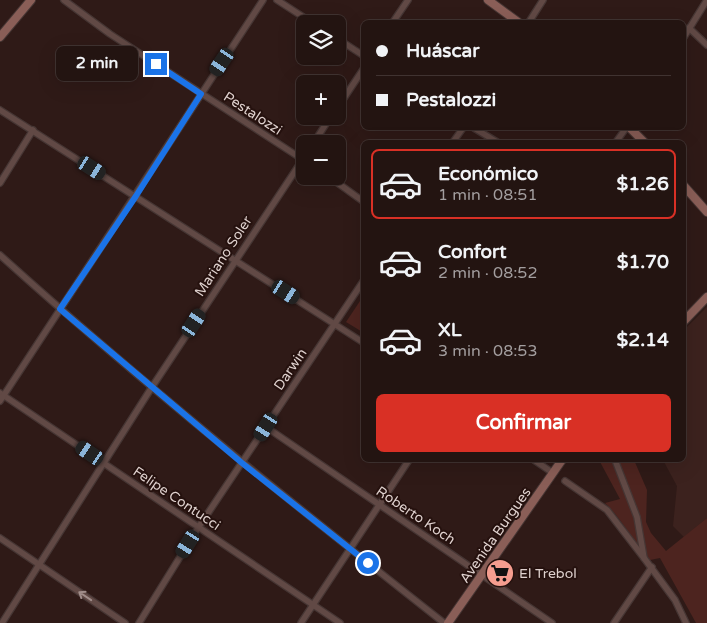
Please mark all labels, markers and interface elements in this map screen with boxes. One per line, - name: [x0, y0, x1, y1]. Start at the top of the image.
- map controls: [296, 15, 346, 185]
- button: layers: [296, 15, 346, 65]
- text: Huáscar: [406, 40, 480, 62]
- car: [207, 45, 236, 79]
- callout: 2 min: [56, 46, 138, 82]
- text: 2 min: [76, 53, 118, 73]
- route end: [145, 53, 167, 75]
- button: +: [296, 75, 346, 125]
- street label: Pestalozzi: [220, 88, 285, 139]
- text: Pestalozzi: [406, 89, 496, 111]
- button: −: [296, 135, 346, 185]
- car: [75, 154, 108, 182]
- icon: car: [378, 162, 423, 207]
- text: Económico: [438, 163, 538, 185]
- text: $1.26: [617, 173, 669, 195]
- text: 1 min · 08:51: [438, 185, 537, 205]
- street label: Mariano Soler: [191, 212, 256, 300]
- icon: car: [378, 240, 423, 285]
- text: Confort: [438, 241, 507, 263]
- text: $1.70: [617, 251, 669, 273]
- text: 2 min · 08:52: [438, 263, 537, 283]
- car: [269, 278, 302, 306]
- car: [179, 306, 208, 340]
- icon: car: [378, 318, 423, 363]
- text: XL: [438, 319, 462, 341]
- text: $2.14: [617, 329, 669, 351]
- text: 3 min · 08:53: [438, 341, 537, 361]
- street label: Darwin: [270, 345, 311, 393]
- button: Confirmar: [376, 394, 671, 452]
- car: [251, 410, 280, 444]
- car: [73, 438, 106, 468]
- street label: Felipe Contucci: [130, 463, 224, 534]
- street label: Roberto Koch: [373, 483, 459, 548]
- street label: Avenida Burgues: [456, 484, 535, 586]
- car: [173, 527, 202, 561]
- route start: [357, 552, 379, 574]
- supermarket icon: El Trebol: [485, 558, 515, 588]
- place label: El Trebol: [519, 565, 577, 582]
- one-way arrow: [78, 591, 92, 601]

